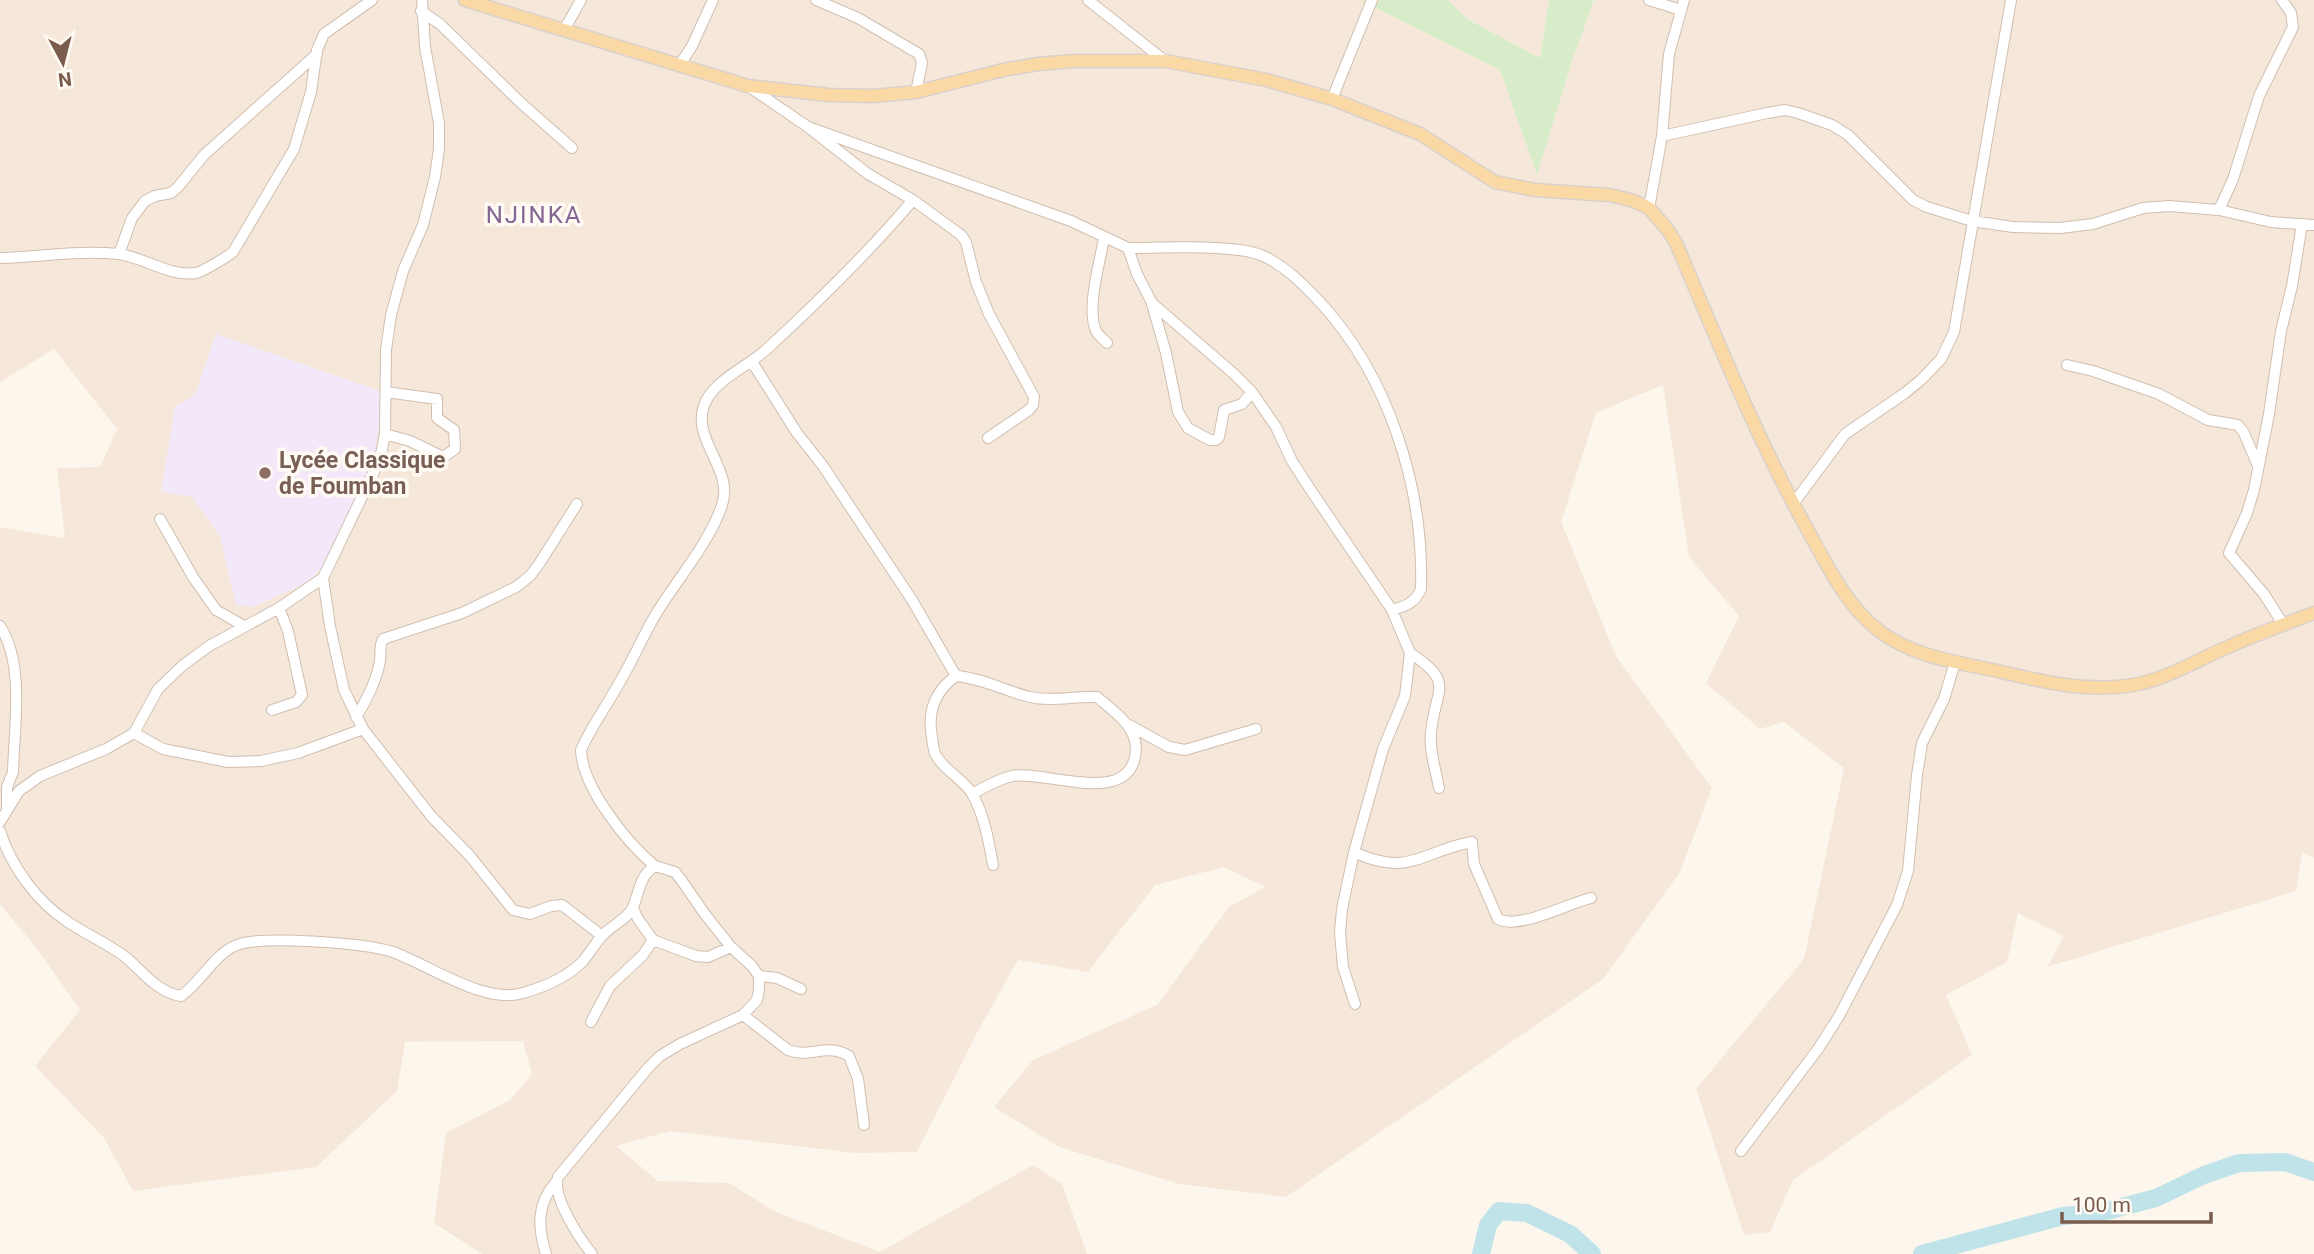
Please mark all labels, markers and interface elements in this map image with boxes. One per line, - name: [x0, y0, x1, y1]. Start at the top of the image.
- north arrow: [28, 28, 98, 98]
- text: N: [57, 67, 73, 92]
- district label: NJINKA: [486, 201, 582, 229]
- place label: Lycée Classique de Foumban: [279, 447, 445, 500]
- marker: Lycée Classique de Foumban: [257, 465, 273, 481]
- scale bar: [2062, 1180, 2211, 1224]
- text: 100 m: [2072, 1193, 2131, 1217]

